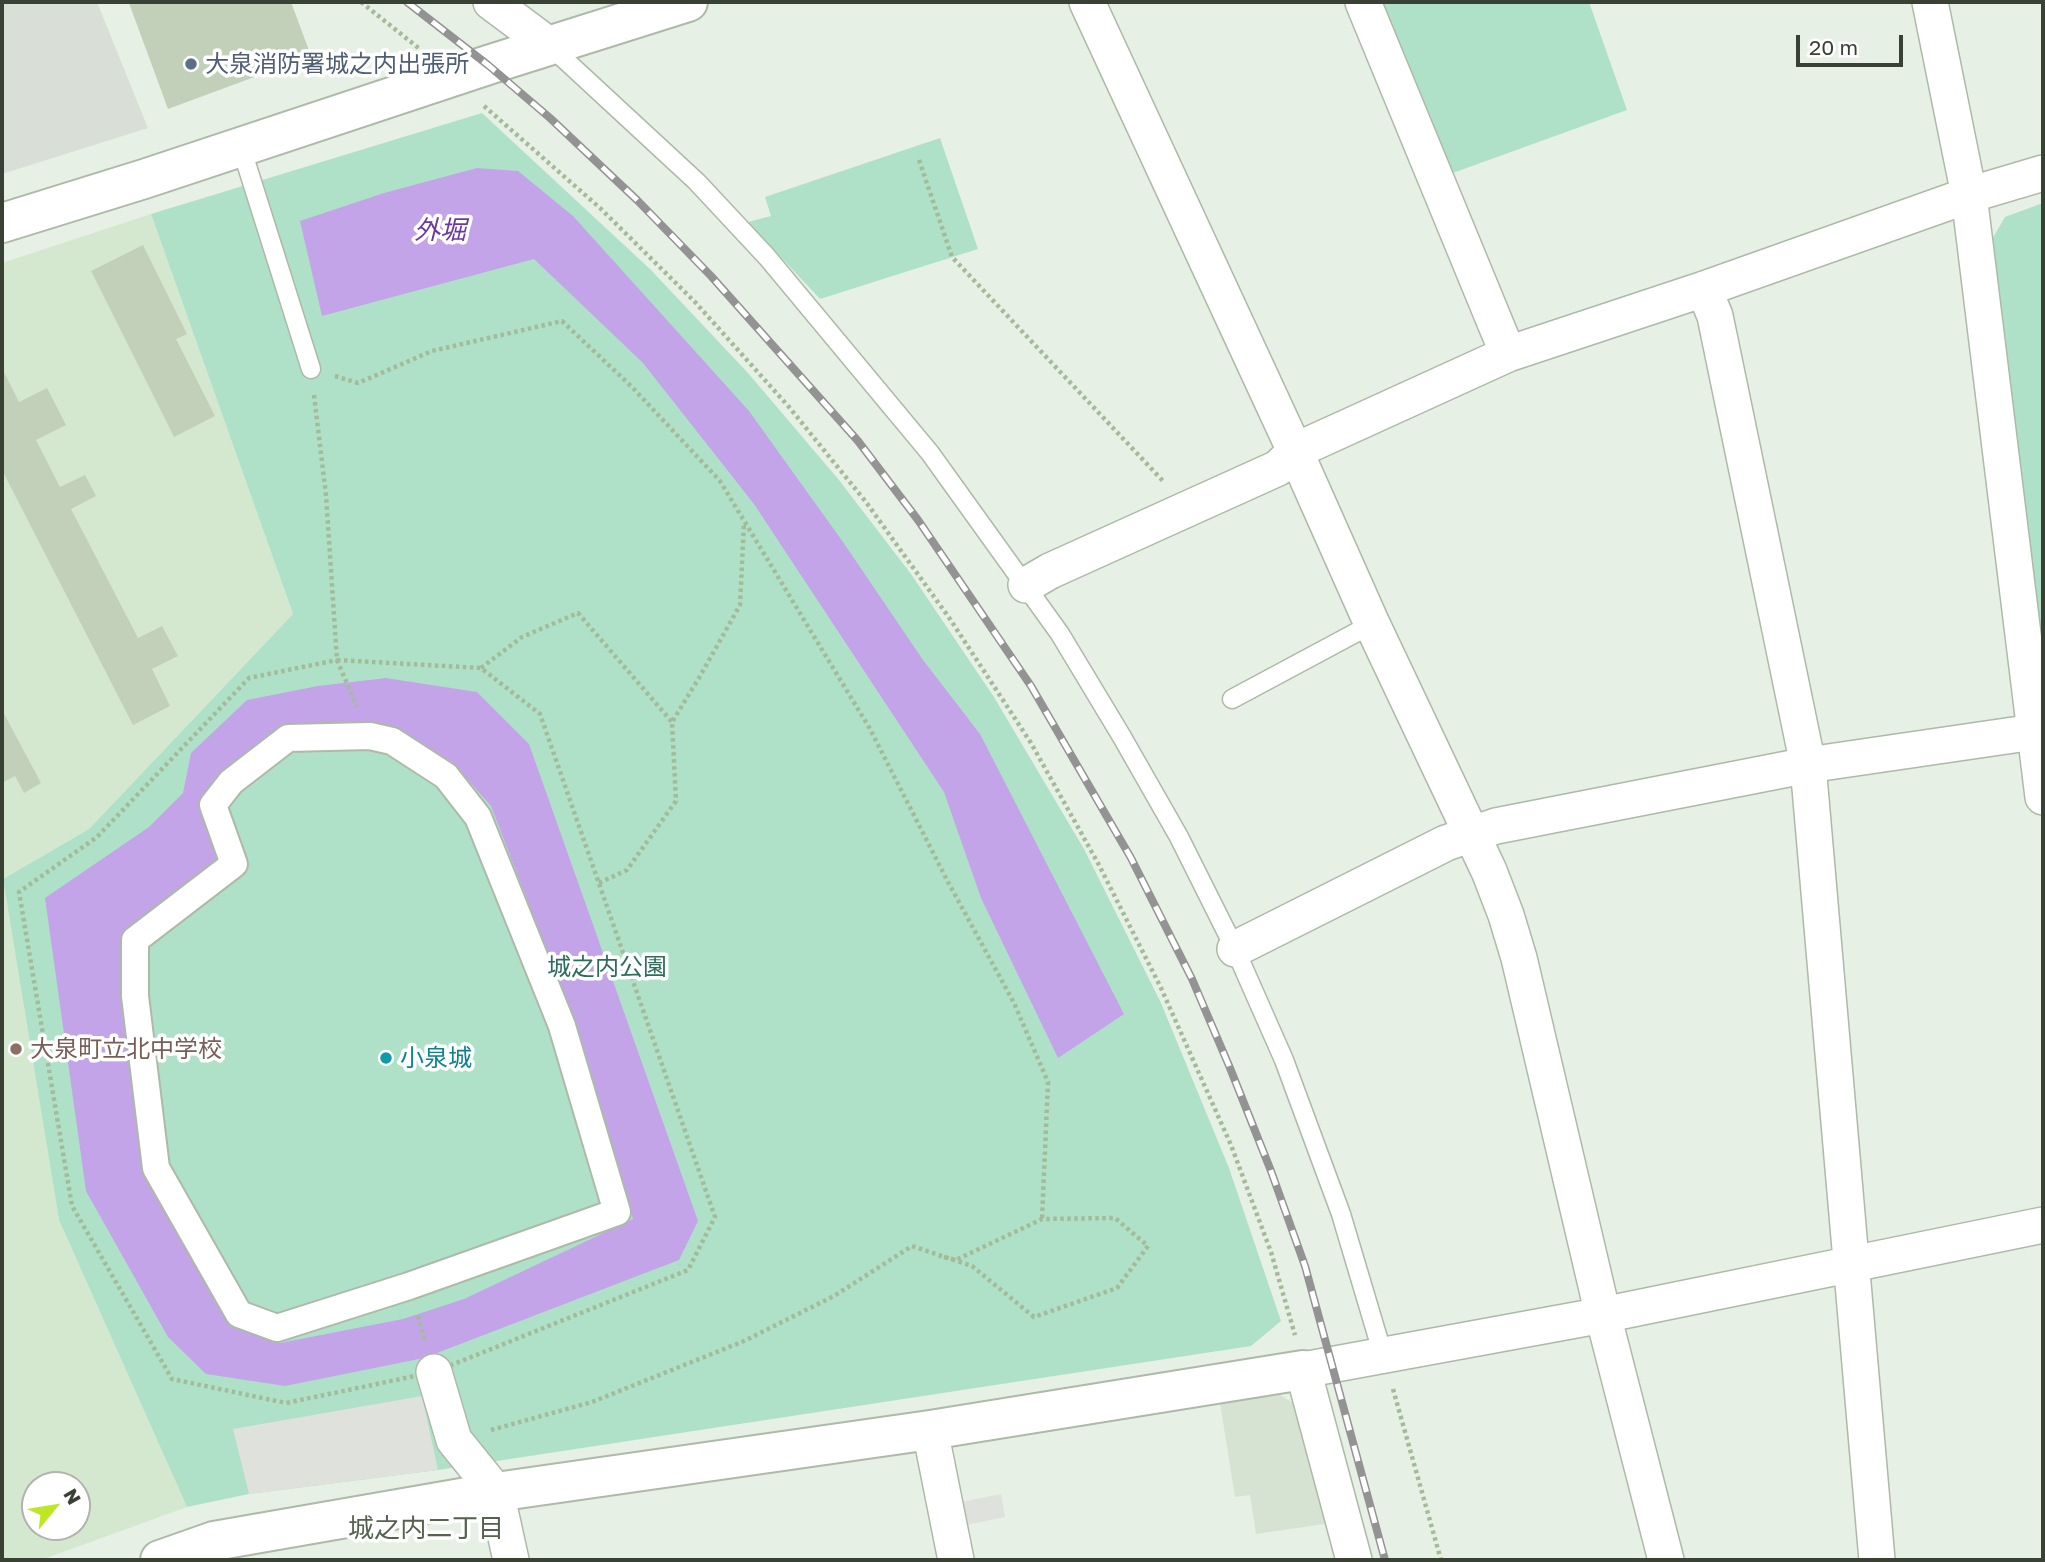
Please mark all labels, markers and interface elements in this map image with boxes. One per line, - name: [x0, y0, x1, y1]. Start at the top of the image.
- scale bar: [1800, 21, 1907, 65]
- text: 20 m: [1809, 34, 1858, 60]
- place label: 大泉消防署城之内出張所: [205, 50, 469, 78]
- marker: 大泉消防署城之内出張所: [183, 56, 199, 72]
- water label: 外堀: [414, 215, 466, 247]
- park label: 城之内公園: [547, 953, 667, 981]
- place label: 大泉町立北中学校: [30, 1035, 222, 1063]
- marker: 大泉町立北中学校: [8, 1041, 24, 1057]
- place label: 小泉城: [400, 1044, 472, 1072]
- marker: 小泉城: [378, 1050, 394, 1066]
- north arrow: [21, 1471, 91, 1541]
- text: N: [59, 1484, 86, 1508]
- district label: 城之内二丁目: [348, 1513, 504, 1545]

